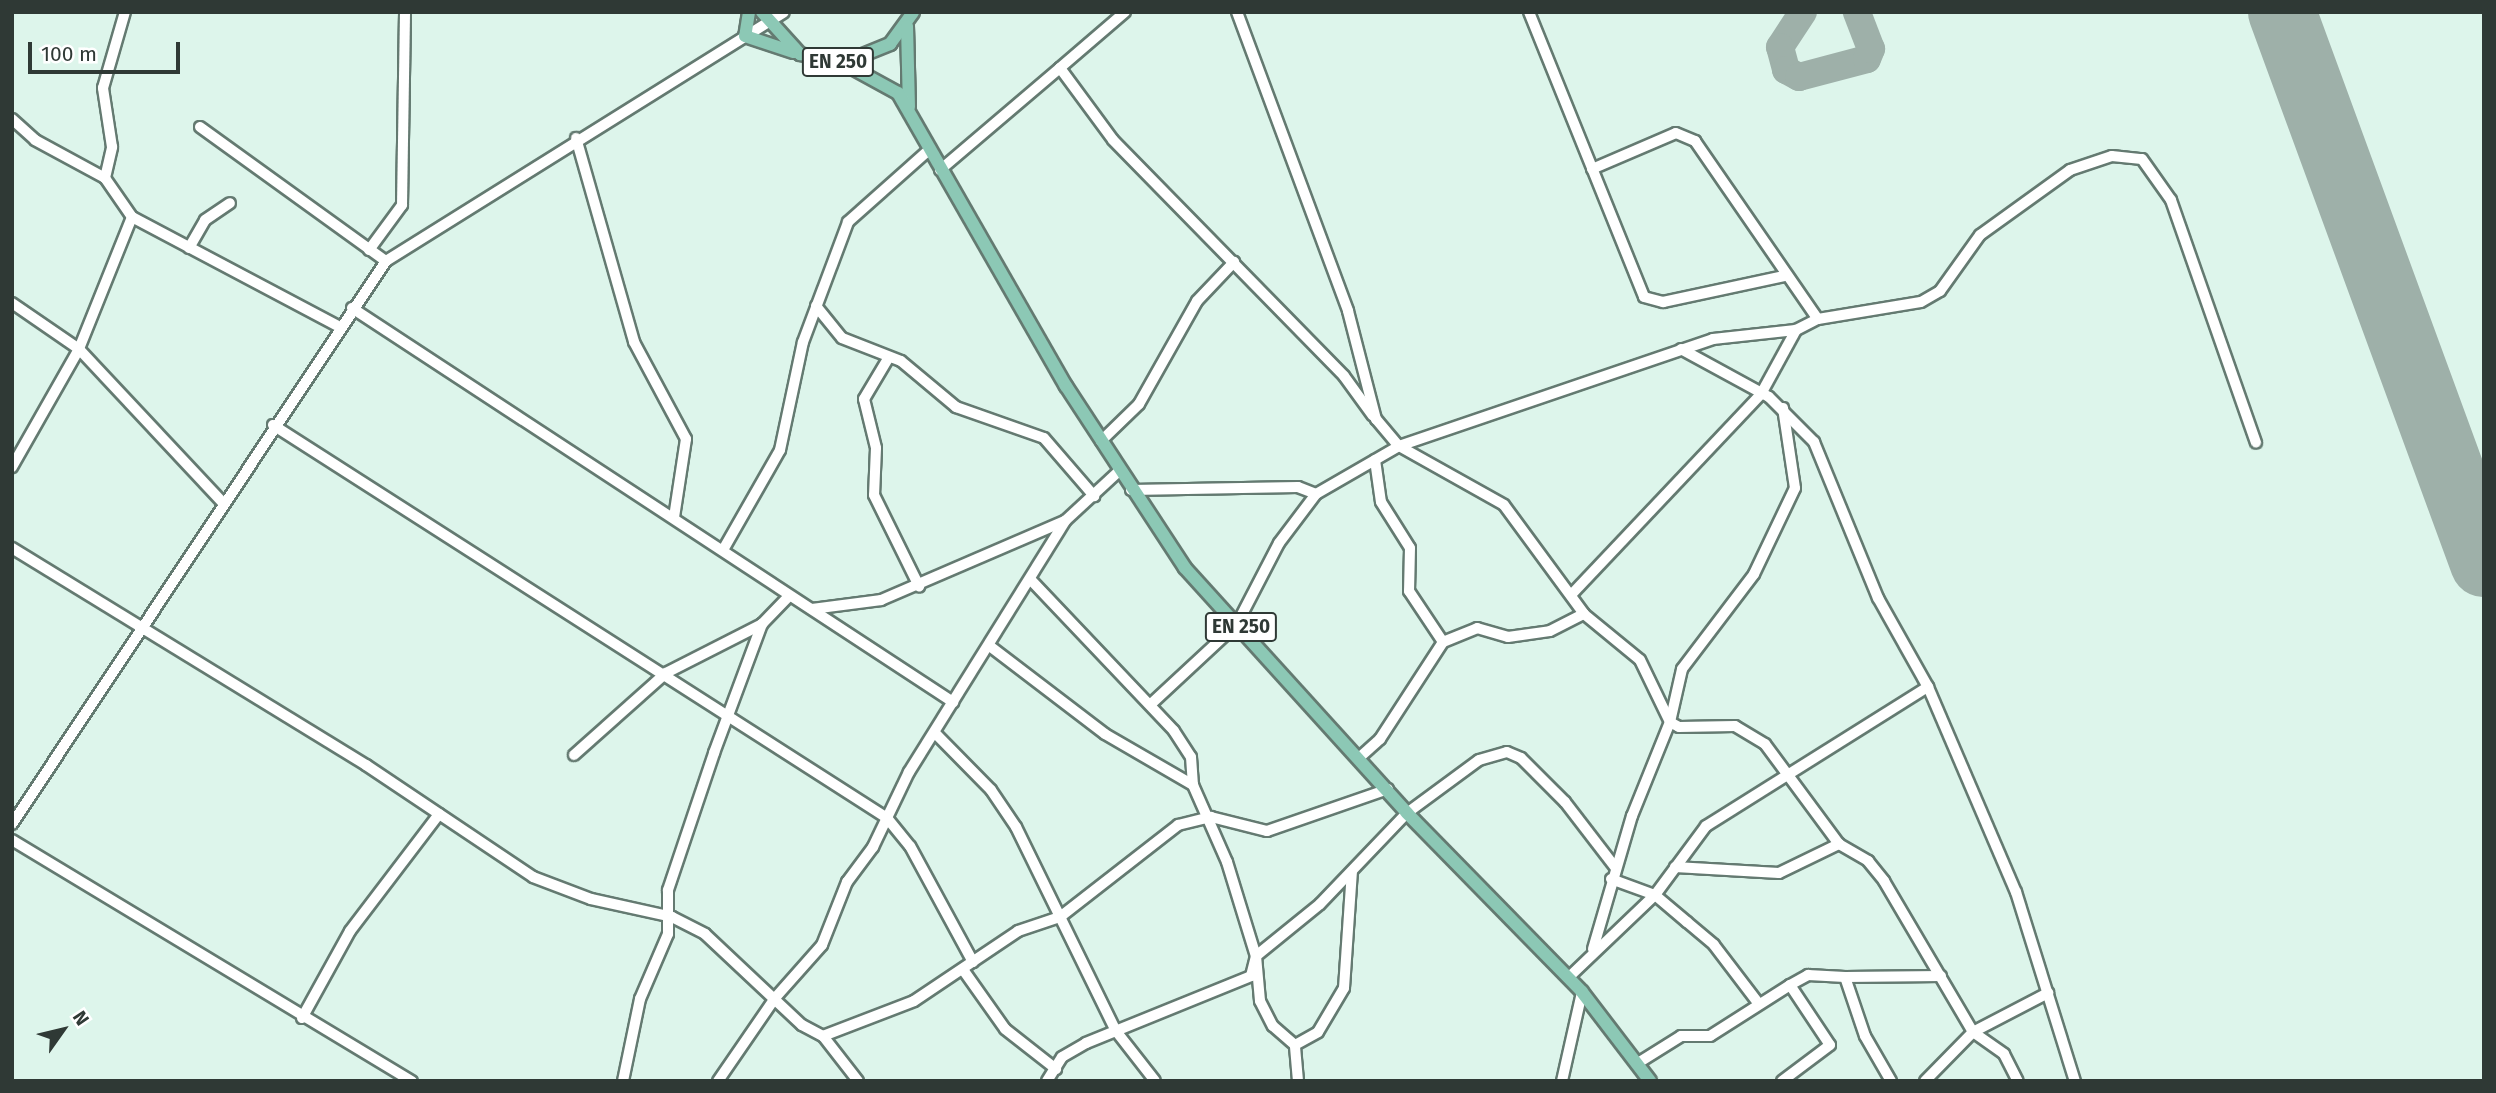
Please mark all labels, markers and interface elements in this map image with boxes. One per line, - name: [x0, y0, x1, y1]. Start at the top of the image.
- scale bar: [32, 28, 184, 72]
- text: 100 m: [41, 41, 97, 67]
- road number: EN 250: [801, 46, 875, 78]
- road number: EN 250: [1204, 612, 1278, 642]
- north arrow: [28, 995, 98, 1065]
- text: N: [68, 1006, 94, 1030]

